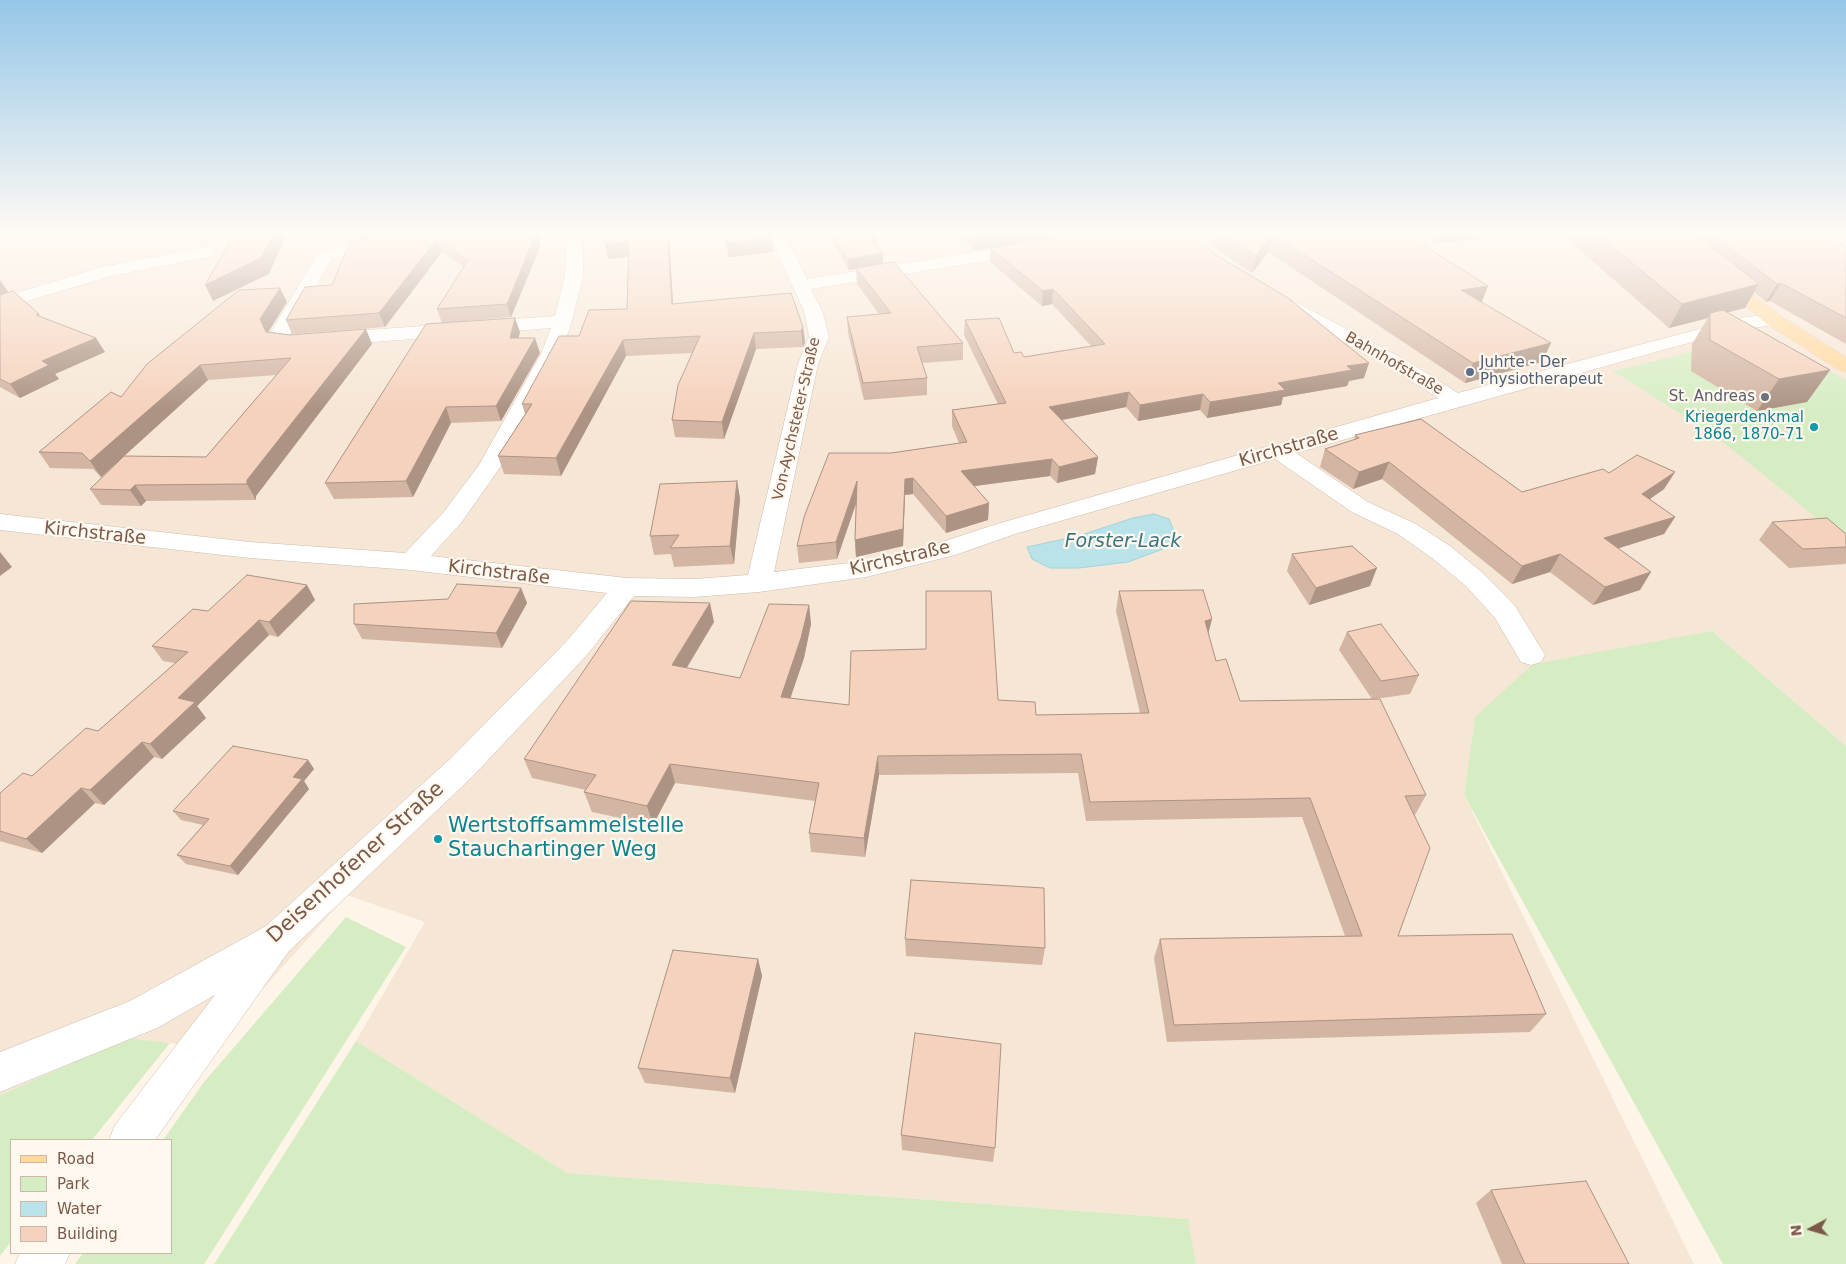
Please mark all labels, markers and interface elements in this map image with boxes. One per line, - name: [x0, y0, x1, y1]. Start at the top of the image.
- street label: Bahnhofstraße: [1342, 329, 1446, 399]
- street label: Von-Aychsteter-Straße: [769, 336, 825, 502]
- place label: Juhrte - Der Physiotherapeut: [1480, 354, 1603, 389]
- marker: Juhrte - Der Physiotherapeut: [1464, 366, 1476, 378]
- place label: St. Andreas: [1669, 388, 1755, 406]
- marker: St. Andreas: [1759, 391, 1771, 403]
- place label: Kriegerdenkmal 1866, 1870-71: [1685, 409, 1804, 444]
- marker: Kriegerdenkmal 1866, 1870-71: [1808, 421, 1820, 433]
- street label: Kirchstraße: [1237, 424, 1341, 472]
- street label: Kirchstraße: [43, 518, 147, 550]
- water label: Forster-Lack: [1065, 531, 1181, 553]
- street label: Kirchstraße: [848, 537, 952, 581]
- street label: Kirchstraße: [447, 556, 551, 590]
- street label: Deisenhofener Straße: [262, 777, 450, 949]
- place label: Wertstoffsammelstelle Stauchartinger Weg: [448, 814, 684, 864]
- marker: Wertstoffsammelstelle Stauchartinger Weg: [432, 833, 444, 845]
- legend: [10, 1139, 172, 1254]
- text: Road: [57, 1150, 95, 1168]
- text: Park: [57, 1175, 89, 1193]
- text: Water: [57, 1200, 101, 1218]
- north arrow: [1786, 1204, 1836, 1254]
- text: N: [1788, 1224, 1805, 1237]
- text: Building: [57, 1225, 118, 1243]

